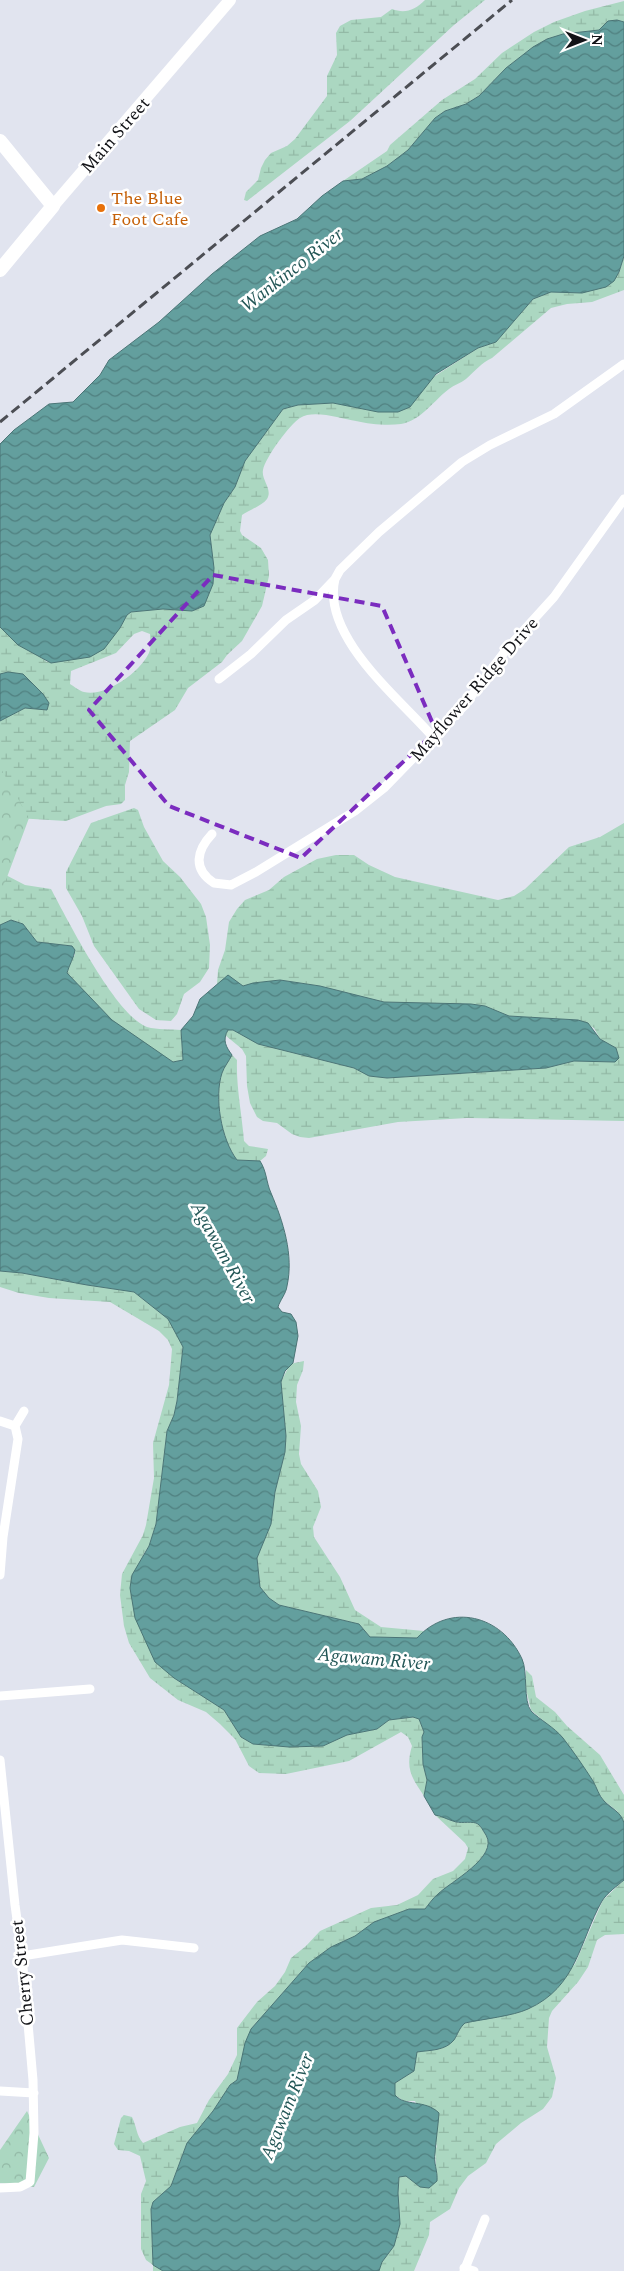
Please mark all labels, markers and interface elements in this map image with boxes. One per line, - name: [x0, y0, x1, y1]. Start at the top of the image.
- north arrow: [559, 15, 609, 65]
- text: N: [586, 34, 607, 46]
- street label: Main Street: [74, 91, 156, 180]
- place label: The Blue Foot Cafe: [111, 185, 188, 233]
- marker: The Blue Foot Cafe: [95, 202, 107, 214]
- water label: Wankinco River: [234, 220, 350, 320]
- street label: Mayflower Ridge Drive: [404, 611, 545, 768]
- water label: Agawam River: [182, 1196, 263, 1309]
- water label: Agawam River: [316, 1640, 432, 1679]
- street label: Cherry Street: [3, 1918, 42, 2028]
- water label: Agawam River: [252, 2049, 322, 2165]

